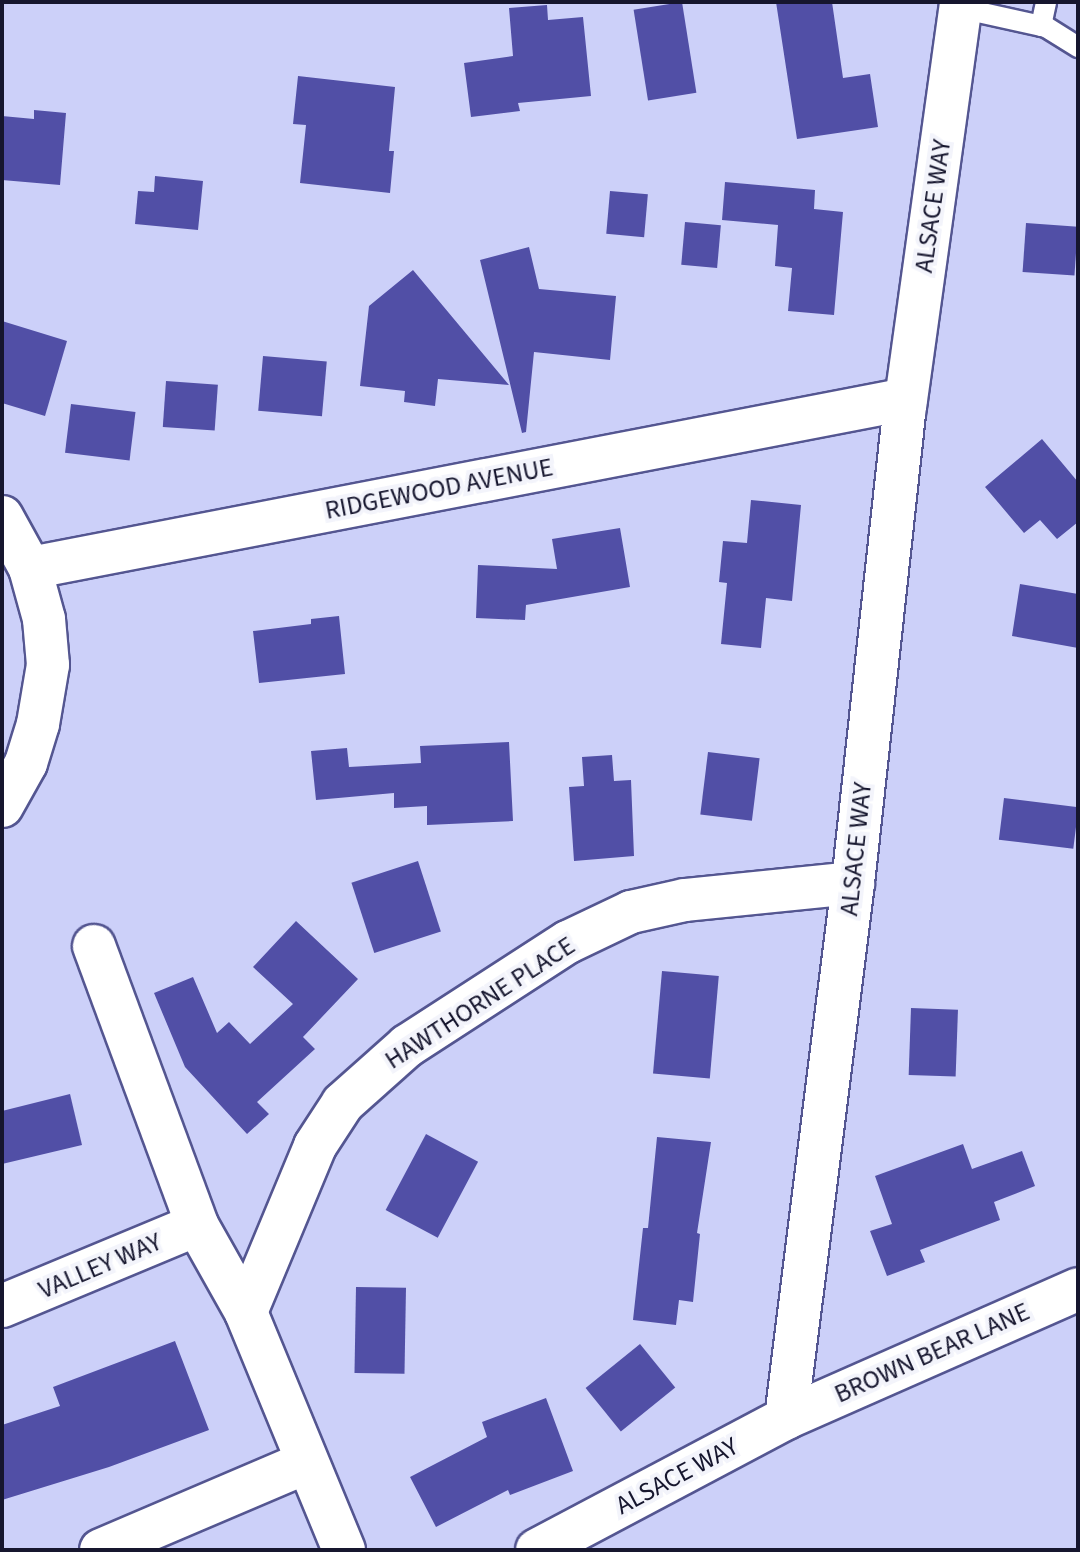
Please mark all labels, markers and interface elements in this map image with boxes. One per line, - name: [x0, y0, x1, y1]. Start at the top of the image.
- street label: ALSACE WAY: [908, 137, 958, 275]
- street label: RIDGEWOOD AVENUE: [322, 452, 556, 526]
- street label: ALSACE WAY: [833, 781, 879, 917]
- street label: HAWTHORNE PLACE: [379, 930, 581, 1076]
- street label: VALLEY WAY: [34, 1226, 166, 1306]
- street label: BROWN BEAR LANE: [830, 1296, 1034, 1410]
- street label: ALSACE WAY: [610, 1431, 744, 1521]

